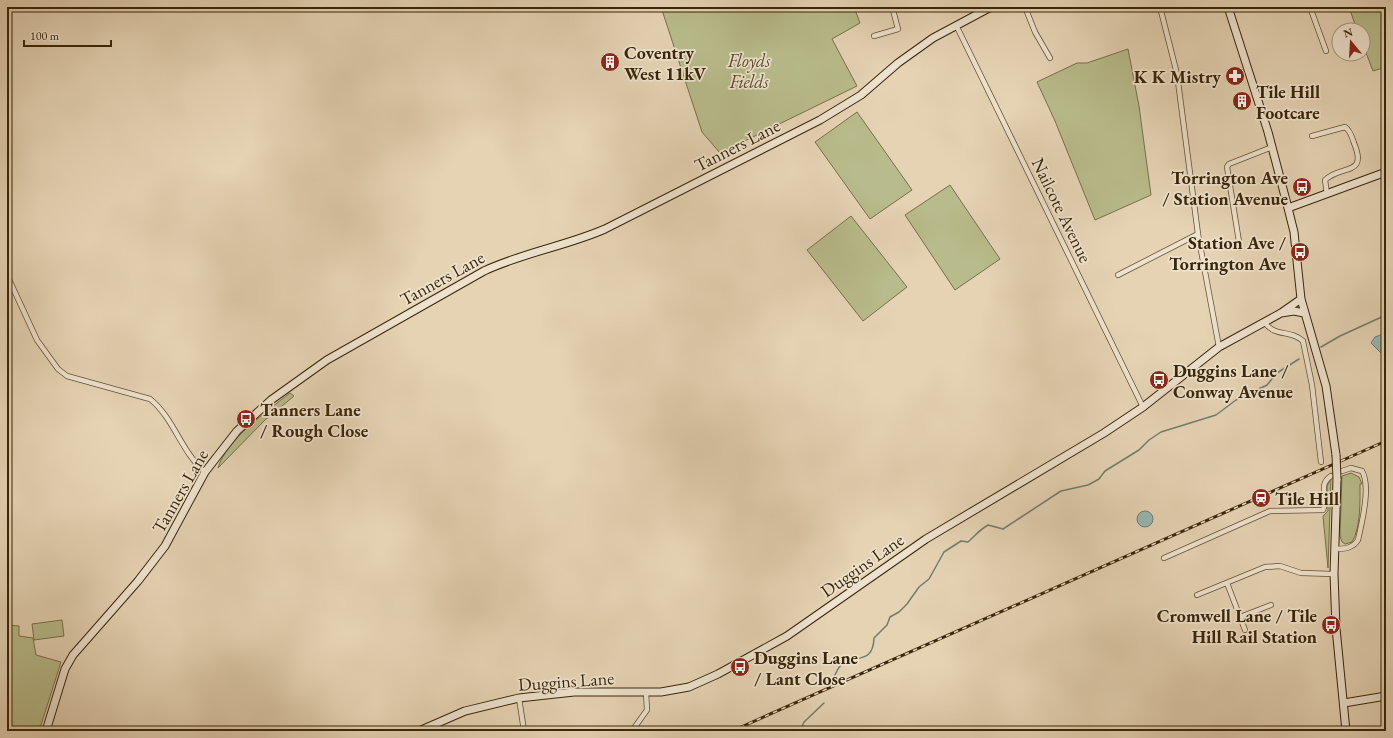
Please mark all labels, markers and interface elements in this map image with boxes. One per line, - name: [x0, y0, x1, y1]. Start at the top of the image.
- scale bar: [24, 22, 111, 48]
- north arrow: [1331, 22, 1371, 62]
- text: N: [1342, 24, 1354, 41]
- text: 100 m: [30, 28, 60, 44]
- place label: Coventry West 11kV: [624, 41, 706, 85]
- park label: Floyds Fields: [727, 49, 771, 93]
- building icon: Coventry West 11kV: [599, 51, 621, 73]
- place label: K K Mistry: [1134, 65, 1221, 88]
- pharmacy icon: K K Mistry: [1224, 65, 1246, 87]
- place label: Tile Hill Footcare: [1256, 80, 1320, 124]
- building icon: Tile Hill Footcare: [1231, 90, 1253, 112]
- street label: Tanners Lane: [690, 114, 784, 176]
- street label: Nailcote Avenue: [1027, 154, 1097, 266]
- place label: Torrington Ave / Station Avenue: [1162, 166, 1288, 210]
- bus stop icon: Torrington Ave / Station Avenue: [1291, 176, 1313, 198]
- place label: Station Ave / Torrington Ave: [1169, 231, 1287, 275]
- bus stop icon: Station Ave / Torrington Ave: [1289, 241, 1311, 263]
- street label: Tanners Lane: [396, 245, 488, 311]
- place label: Duggins Lane / Conway Avenue: [1173, 359, 1294, 403]
- bus stop icon: Duggins Lane / Conway Avenue: [1148, 369, 1170, 391]
- place label: Tanners Lane / Rough Close: [260, 398, 369, 442]
- bus stop icon: Tanners Lane / Rough Close: [235, 408, 257, 430]
- street label: Tanners Lane: [147, 445, 213, 537]
- station icon: Tile Hill: [1250, 487, 1272, 509]
- place label: Tile Hill: [1275, 487, 1339, 510]
- street label: Duggins Lane: [816, 528, 908, 602]
- place label: Cromwell Lane / Tile Hill Rail Station: [1157, 604, 1317, 648]
- bus stop icon: Cromwell Lane / Tile Hill Rail Station: [1320, 614, 1342, 636]
- place label: Duggins Lane / Lant Close: [754, 646, 859, 690]
- bus stop icon: Duggins Lane / Lant Close: [729, 656, 751, 678]
- street label: Duggins Lane: [517, 666, 615, 696]

